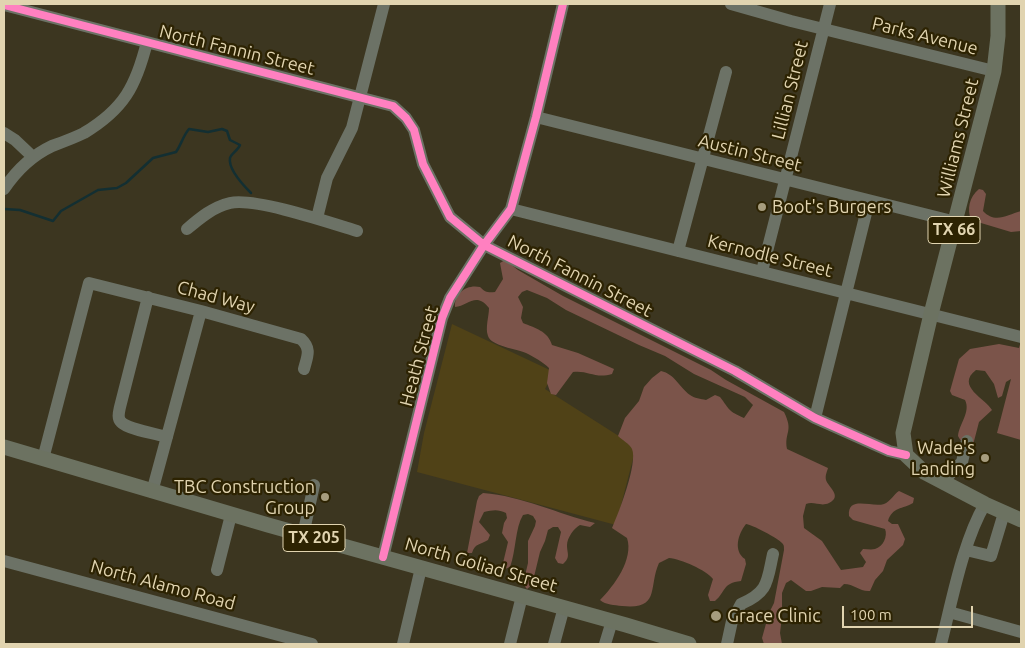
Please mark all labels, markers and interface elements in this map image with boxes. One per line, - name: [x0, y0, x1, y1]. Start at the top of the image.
- street label: Parks Avenue: [870, 12, 980, 60]
- street label: North Fannin Street: [157, 20, 317, 80]
- street label: Lillian Street: [767, 38, 813, 142]
- street label: Williams Street: [933, 76, 983, 200]
- street label: Austin Street: [696, 130, 804, 176]
- place label: Boot's Burgers: [772, 196, 891, 218]
- marker: Boot's Burgers: [756, 201, 768, 213]
- road number: TX 66: [928, 216, 980, 244]
- street label: North Fannin Street: [504, 230, 656, 322]
- street label: Kernodle Street: [705, 230, 835, 282]
- street label: Chad Way: [175, 276, 257, 318]
- street label: Heath Street: [395, 303, 443, 409]
- place label: Wade's Landing: [911, 437, 975, 479]
- marker: Wade's Landing: [979, 452, 991, 464]
- place label: TBC Construction Group: [174, 476, 315, 518]
- marker: TBC Construction Group: [319, 491, 331, 503]
- road number: TX 205: [283, 524, 345, 552]
- street label: North Goliad Street: [402, 533, 560, 597]
- street label: North Alamo Road: [88, 555, 238, 615]
- scale bar: [845, 596, 976, 628]
- place label: Grace Clinic: [727, 605, 821, 627]
- text: 100 m: [850, 606, 892, 623]
- marker: Grace Clinic: [709, 609, 723, 623]

